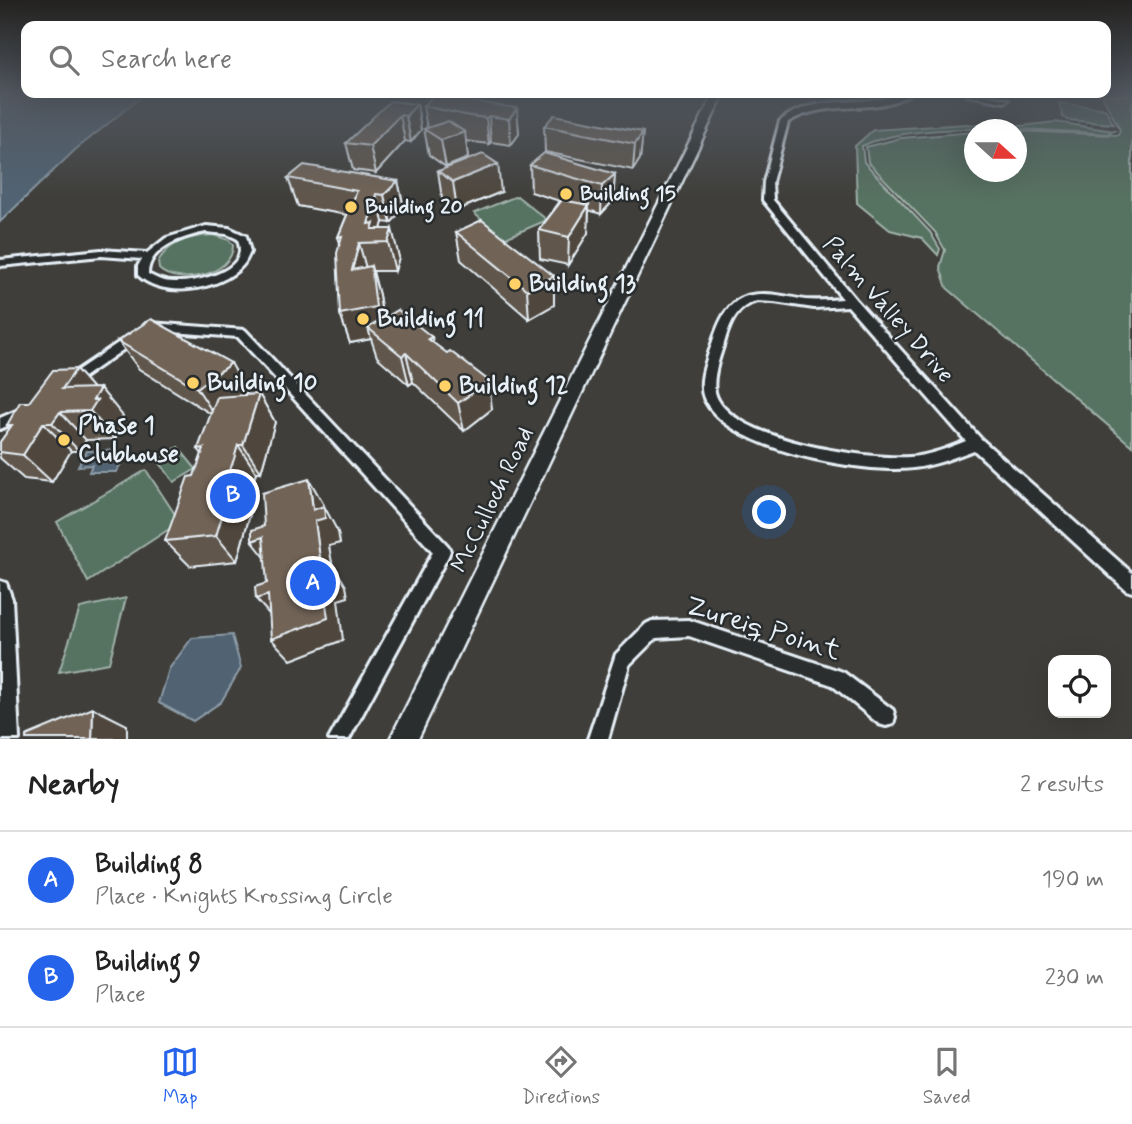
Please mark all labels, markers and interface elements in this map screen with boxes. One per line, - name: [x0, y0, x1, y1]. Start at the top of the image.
- search box: [21, 21, 1111, 98]
- icon: search: [45, 41, 83, 79]
- text: Search here: [101, 43, 232, 77]
- north arrow: [964, 119, 1027, 182]
- place label: Building 15: [580, 180, 676, 210]
- marker: Building 15: [558, 186, 574, 202]
- place label: Building 20: [365, 193, 463, 223]
- marker: Building 20: [343, 199, 359, 215]
- street label: Palm Valley Drive: [816, 230, 960, 390]
- place label: Building 13: [529, 269, 636, 303]
- marker: Building 13: [507, 276, 523, 292]
- place label: Building 11: [377, 304, 484, 338]
- marker: Building 11: [355, 311, 371, 327]
- place label: Building 10: [207, 368, 317, 402]
- place label: Building 12: [459, 371, 568, 405]
- marker: Building 10: [185, 375, 201, 391]
- marker: Building 12: [437, 378, 453, 394]
- place label: Phase 1 Clubhouse: [78, 411, 179, 470]
- street label: McCulloch Road: [444, 422, 542, 578]
- marker: Phase 1 Clubhouse: [56, 432, 72, 448]
- pin: B: [210, 470, 256, 522]
- your location: [752, 495, 786, 529]
- pin: A: [290, 557, 336, 609]
- street label: Zureiq Point: [681, 588, 845, 670]
- map controls: [1048, 655, 1111, 718]
- button: locate: [1048, 655, 1111, 718]
- text: Nearby: [28, 765, 119, 804]
- text: 2 results: [1020, 770, 1104, 800]
- text: Building 8: [95, 848, 203, 882]
- text: A: [43, 865, 59, 895]
- text: 190 m: [1042, 865, 1104, 895]
- text: Place · Knights Krossing Circle: [95, 882, 393, 912]
- text: Building 9: [95, 946, 201, 980]
- text: B: [44, 963, 58, 993]
- text: 230 m: [1045, 963, 1104, 993]
- text: Place: [95, 980, 146, 1010]
- tab: Map: [161, 1043, 199, 1110]
- tab: Directions: [522, 1043, 600, 1110]
- tab: Saved: [923, 1043, 971, 1110]

